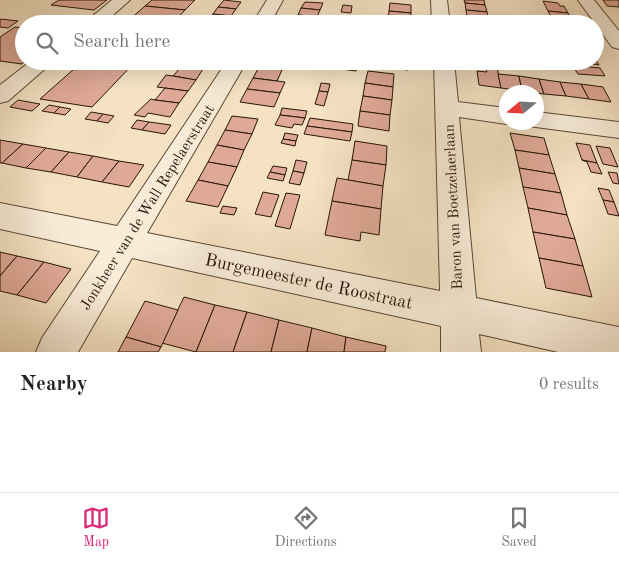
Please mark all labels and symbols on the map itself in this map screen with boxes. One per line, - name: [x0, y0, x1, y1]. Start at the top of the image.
- north arrow: [499, 85, 544, 130]
- street label: Jonkheer van de Wall Repelaerstraat: [79, 102, 218, 313]
- street label: Baron van Boetzelaerlaan: [443, 124, 466, 290]
- street label: Burgemeester de Roostraat: [203, 251, 414, 313]

